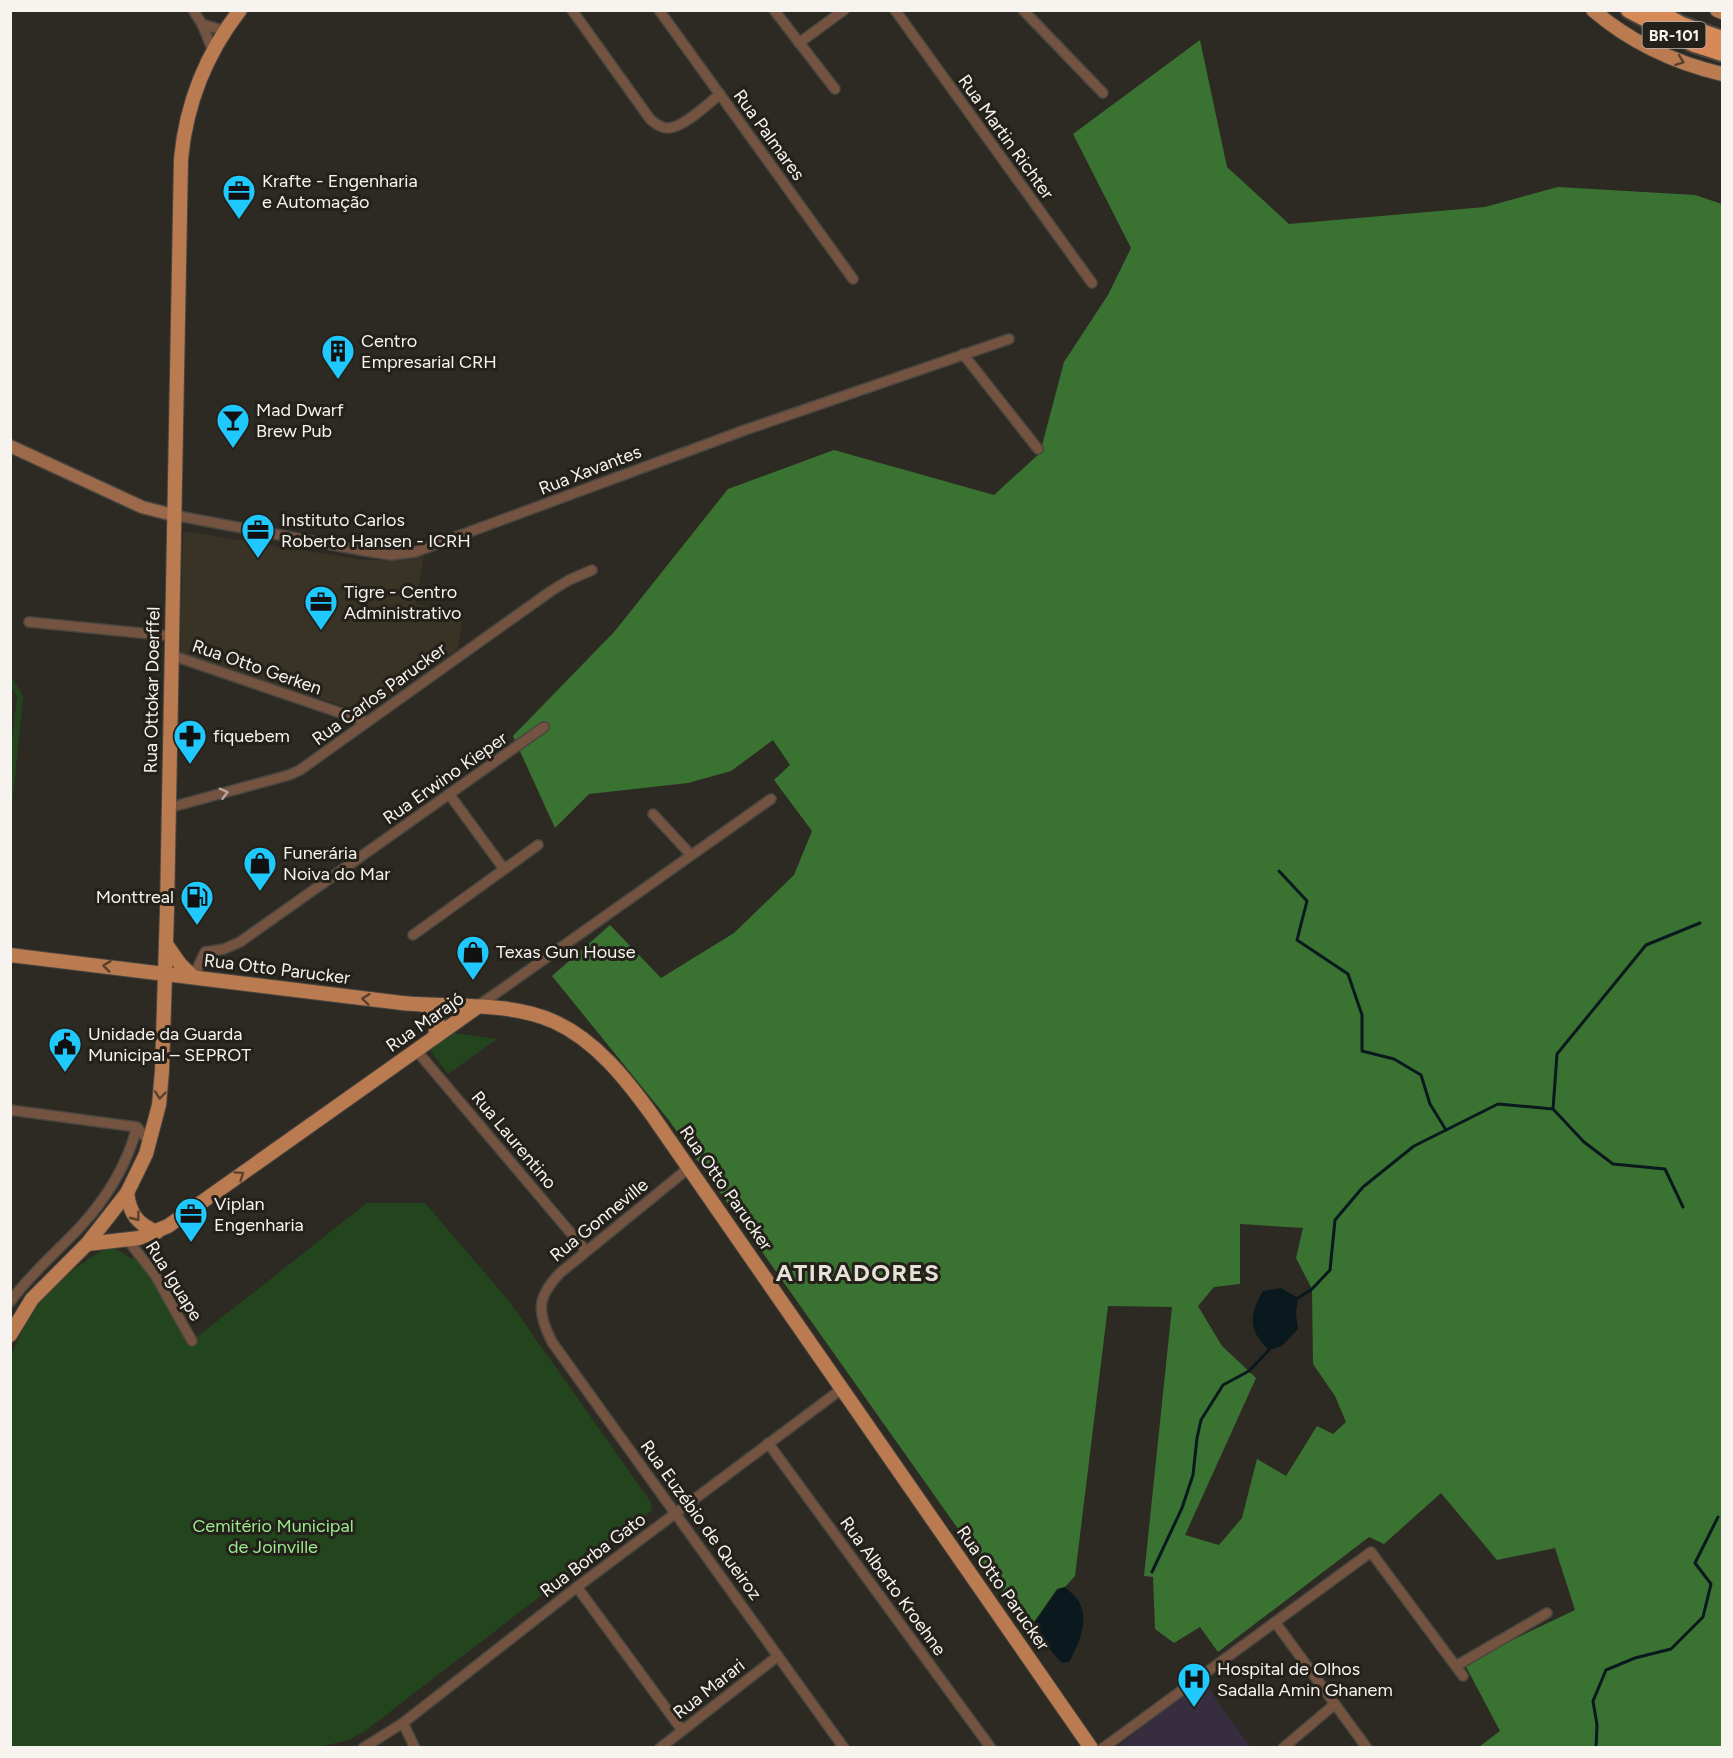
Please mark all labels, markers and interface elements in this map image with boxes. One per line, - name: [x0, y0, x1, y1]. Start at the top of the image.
- road number: BR-101: [1642, 22, 1706, 48]
- one-way arrow: [1674, 53, 1685, 66]
- street label: Rua Martin Richter: [953, 70, 1059, 204]
- street label: Rua Palmares: [729, 85, 809, 185]
- place label: Krafte - Engenharia e Automação: [262, 170, 418, 213]
- office icon: Krafte - Engenharia e Automação: [221, 173, 257, 220]
- place label: Centro Empresarial CRH: [361, 330, 497, 373]
- building icon: Centro Empresarial CRH: [320, 333, 356, 380]
- place label: Mad Dwarf Brew Pub: [256, 399, 344, 442]
- bar icon: Mad Dwarf Brew Pub: [215, 402, 251, 449]
- street label: Rua Xavantes: [536, 440, 644, 500]
- place label: Instituto Carlos Roberto Hansen - ICRH: [281, 509, 471, 552]
- office icon: Instituto Carlos Roberto Hansen - ICRH: [240, 512, 276, 559]
- place label: Tigre - Centro Administrativo: [344, 581, 461, 624]
- office icon: Tigre - Centro Administrativo: [303, 584, 339, 631]
- street label: Rua Ottokar Doerffel: [140, 606, 164, 774]
- street label: Rua Otto Gerken: [189, 635, 325, 699]
- street label: Rua Carlos Parucker: [308, 638, 450, 750]
- pharmacy icon: fiquebem: [172, 718, 208, 765]
- place label: fiquebem: [213, 725, 290, 747]
- street label: Rua Erwino Kieper: [379, 727, 511, 829]
- one-way arrow: [219, 787, 229, 800]
- place label: Funerária Noiva do Mar: [283, 842, 390, 885]
- shop icon: Funerária Noiva do Mar: [242, 845, 278, 892]
- fuel station icon: Monttreal: [179, 879, 215, 926]
- place label: Monttreal: [96, 886, 174, 908]
- shop icon: Texas Gun House: [455, 934, 491, 981]
- place label: Texas Gun House: [496, 941, 636, 963]
- street label: Rua Otto Parucker: [203, 949, 351, 989]
- one-way arrow: [103, 961, 112, 973]
- street label: Rua Marajó: [382, 987, 468, 1057]
- one-way arrow: [362, 993, 371, 1006]
- place label: Unidade da Guarda Municipal – SEPROT: [88, 1023, 251, 1066]
- public building icon: Unidade da Guarda Municipal – SEPROT: [47, 1026, 83, 1073]
- street label: Rua Laurentino: [467, 1087, 561, 1193]
- one-way arrow: [154, 1090, 167, 1099]
- street label: Rua Otto Parucker: [675, 1121, 777, 1255]
- one-way arrow: [233, 1171, 244, 1182]
- street label: Rua Gonneville: [545, 1174, 653, 1266]
- place label: Viplan Engenharia: [214, 1193, 304, 1236]
- office icon: Viplan Engenharia: [173, 1196, 209, 1243]
- one-way arrow: [129, 1210, 140, 1221]
- street label: Rua Iguape: [141, 1237, 207, 1325]
- district label: ATIRADORES: [776, 1258, 940, 1287]
- street label: Rua Euzébio de Queiroz: [636, 1436, 766, 1604]
- street label: Rua Borba Gato: [536, 1508, 650, 1602]
- street label: Rua Alberto Kroehne: [835, 1512, 951, 1660]
- park label: Cemitério Municipal de Joinville: [192, 1515, 354, 1558]
- street label: Rua Otto Parucker: [952, 1521, 1054, 1655]
- street label: Rua Marari: [669, 1654, 749, 1724]
- place label: Hospital de Olhos Sadalla Amin Ghanem: [1217, 1658, 1393, 1701]
- hospital icon: Hospital de Olhos Sadalla Amin Ghanem: [1176, 1661, 1212, 1708]

